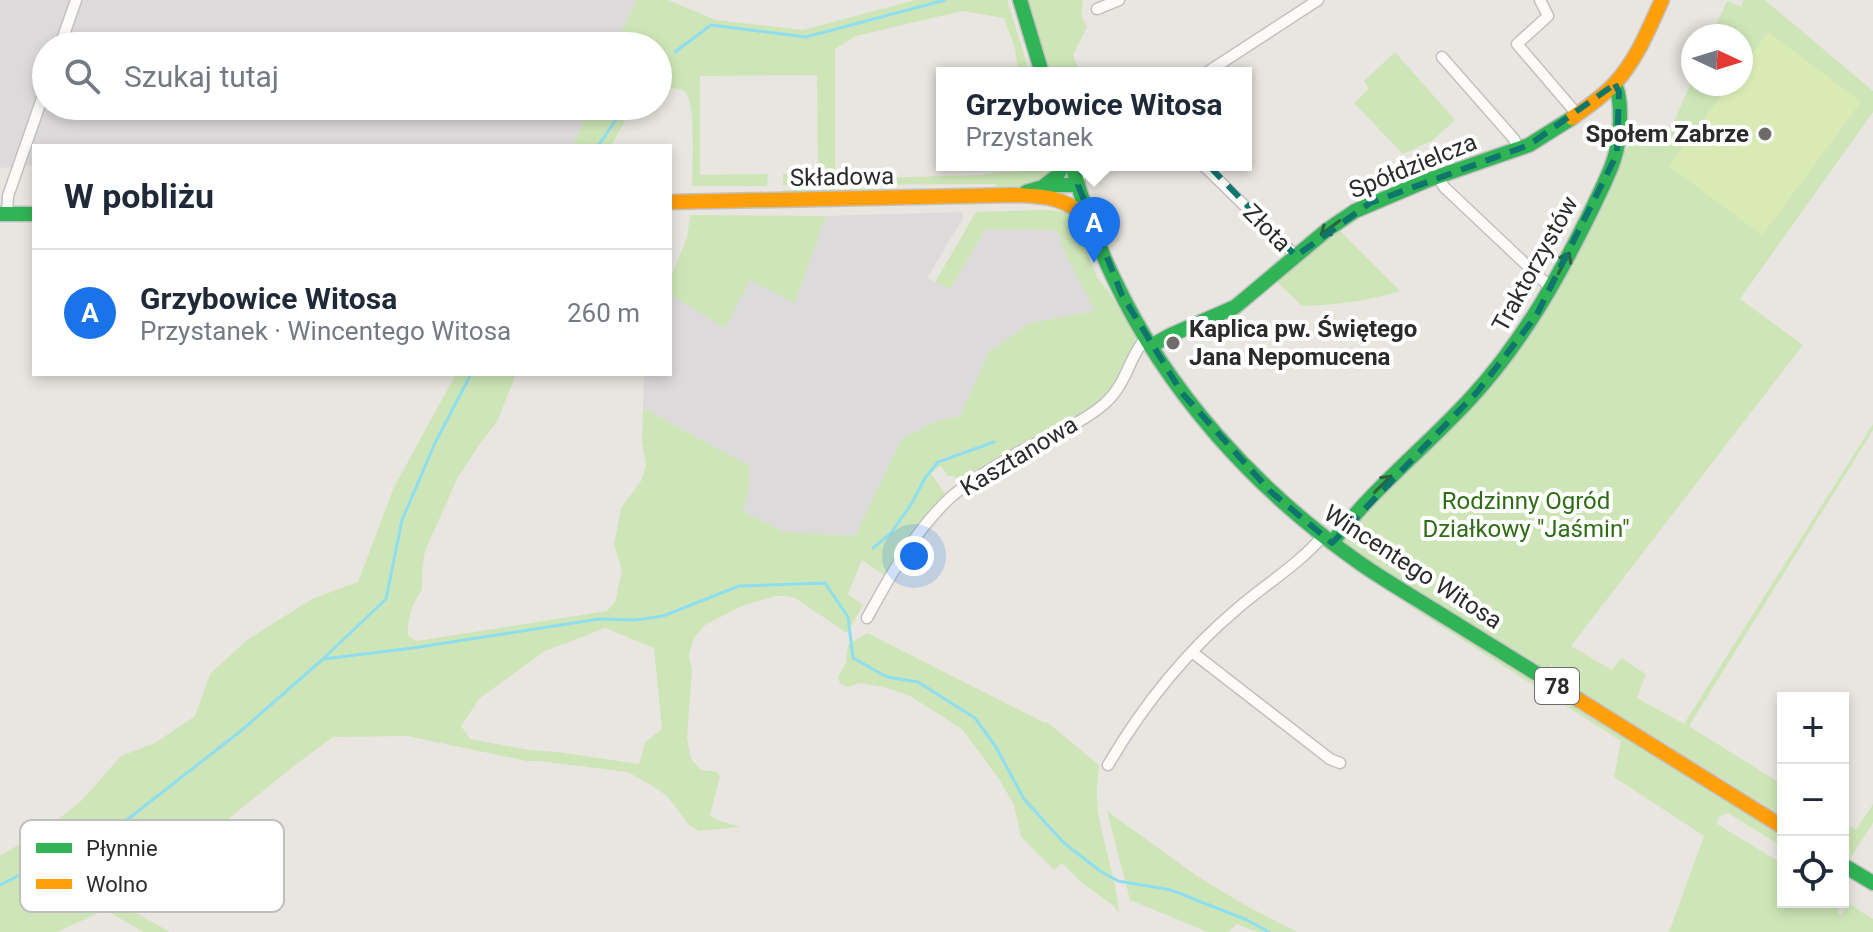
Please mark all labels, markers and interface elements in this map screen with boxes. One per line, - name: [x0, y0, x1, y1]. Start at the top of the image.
- north arrow: [1681, 24, 1753, 96]
- search box: [32, 32, 672, 120]
- icon: search: [60, 54, 104, 98]
- text: Szukaj tutaj: [124, 59, 279, 94]
- popup: [936, 67, 1252, 171]
- text: Grzybowice Witosa: [965, 87, 1223, 122]
- place label: Społem Zabrze: [1585, 120, 1749, 148]
- text: Przystanek: [965, 122, 1093, 152]
- marker: Społem Zabrze: [1756, 125, 1774, 143]
- street label: Spółdzielcza: [1345, 128, 1481, 204]
- street label: Składowa: [790, 162, 894, 192]
- text: W pobliżu: [64, 176, 214, 216]
- street label: Traktorzystów: [1486, 191, 1584, 337]
- pin: A: [1068, 197, 1120, 263]
- street label: Złota: [1237, 198, 1297, 258]
- one-way arrow: [1320, 220, 1341, 237]
- one-way arrow: [1557, 252, 1573, 276]
- text: Grzybowice Witosa: [140, 281, 397, 316]
- text: A: [81, 298, 99, 328]
- text: 260 m: [567, 298, 640, 328]
- place label: Kaplica pw. Świętego Jana Nepomucena: [1189, 315, 1417, 371]
- text: Przystanek · Wincentego Witosa: [140, 316, 511, 346]
- marker: Kaplica pw. Świętego Jana Nepomucena: [1164, 334, 1182, 352]
- street label: Kasztanowa: [955, 410, 1083, 502]
- one-way arrow: [1373, 475, 1392, 494]
- park label: Rodzinny Ogród Działkowy "Jaśmin": [1422, 487, 1630, 543]
- street label: Wincentego Witosa: [1319, 499, 1507, 635]
- your location: [894, 536, 934, 576]
- road number: 78: [1535, 668, 1579, 704]
- map controls: [1777, 692, 1849, 908]
- button: +: [1777, 692, 1849, 764]
- button: −: [1777, 764, 1849, 836]
- legend: [20, 820, 284, 912]
- text: Płynnie: [86, 836, 158, 861]
- button: locate: [1777, 836, 1849, 908]
- text: Wolno: [86, 872, 148, 897]

